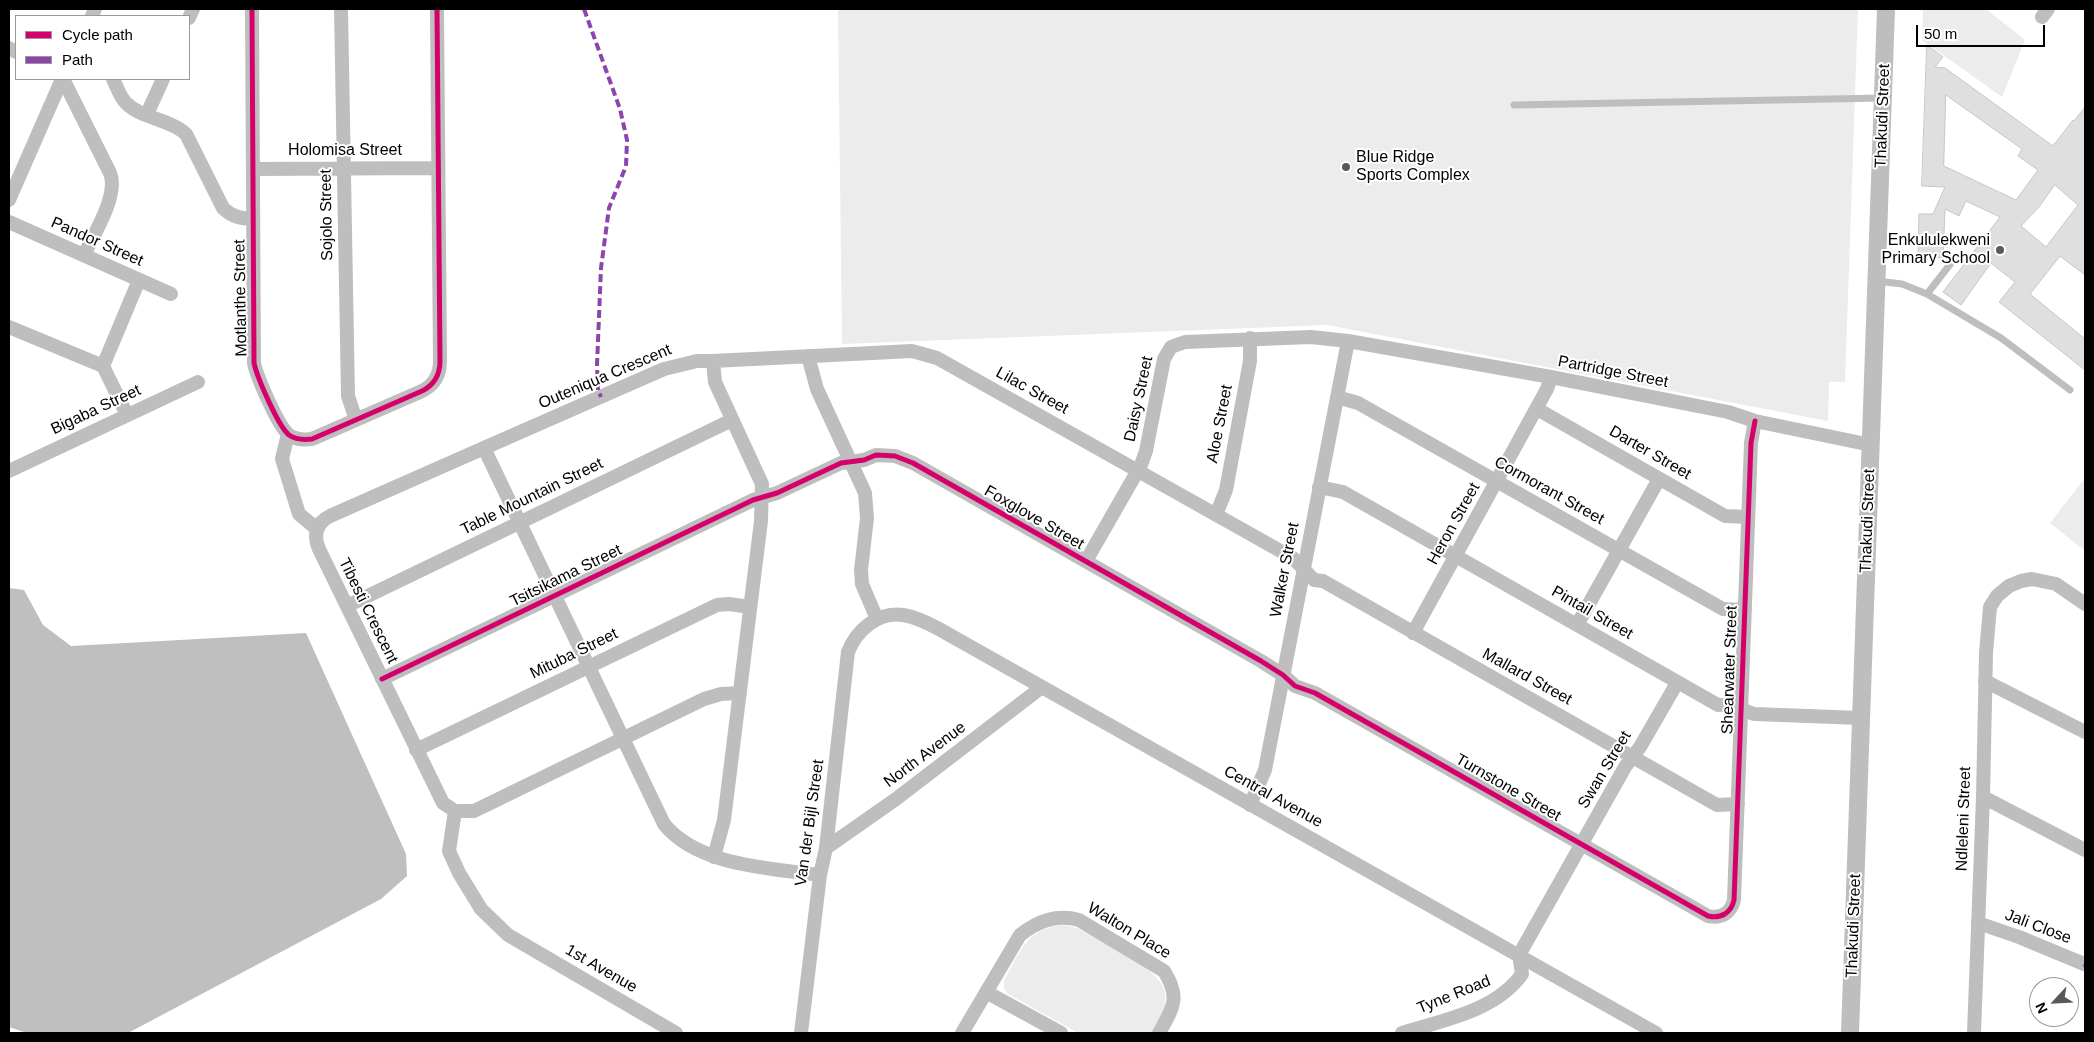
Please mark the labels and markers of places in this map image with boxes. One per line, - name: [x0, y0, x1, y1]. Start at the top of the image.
- place label: Blue Ridge Sports Complex: [1356, 148, 1470, 186]
- marker: Blue Ridge Sports Complex: [1340, 161, 1352, 173]
- place label: Enkululekweni Primary School: [1882, 231, 1990, 269]
- marker: Enkululekweni Primary School: [1994, 244, 2006, 256]

